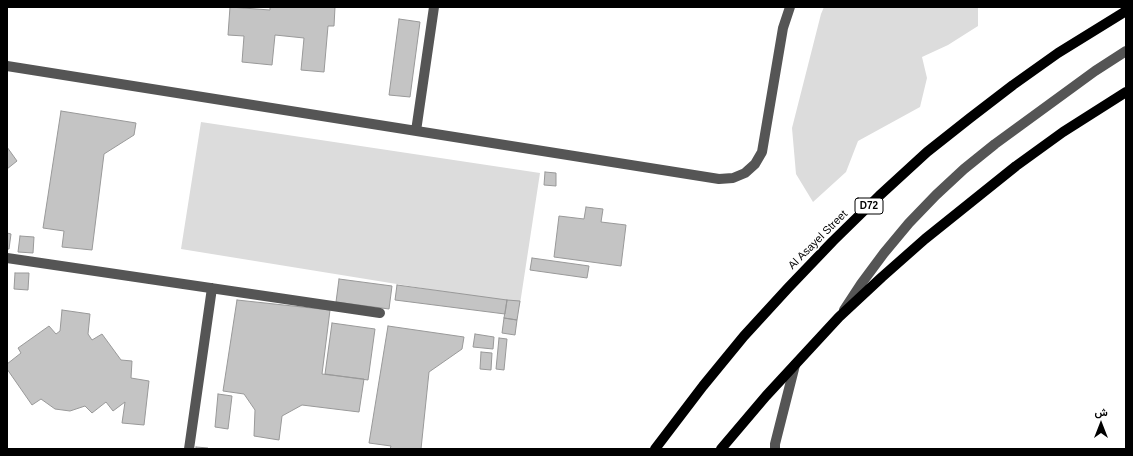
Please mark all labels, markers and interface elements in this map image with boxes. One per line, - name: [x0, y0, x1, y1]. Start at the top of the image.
- road number: D72: [855, 198, 883, 214]
- street label: Al Asayel Street: [786, 208, 850, 272]
- north arrow: [1081, 404, 1121, 444]
- text: ش: [1094, 406, 1108, 418]

